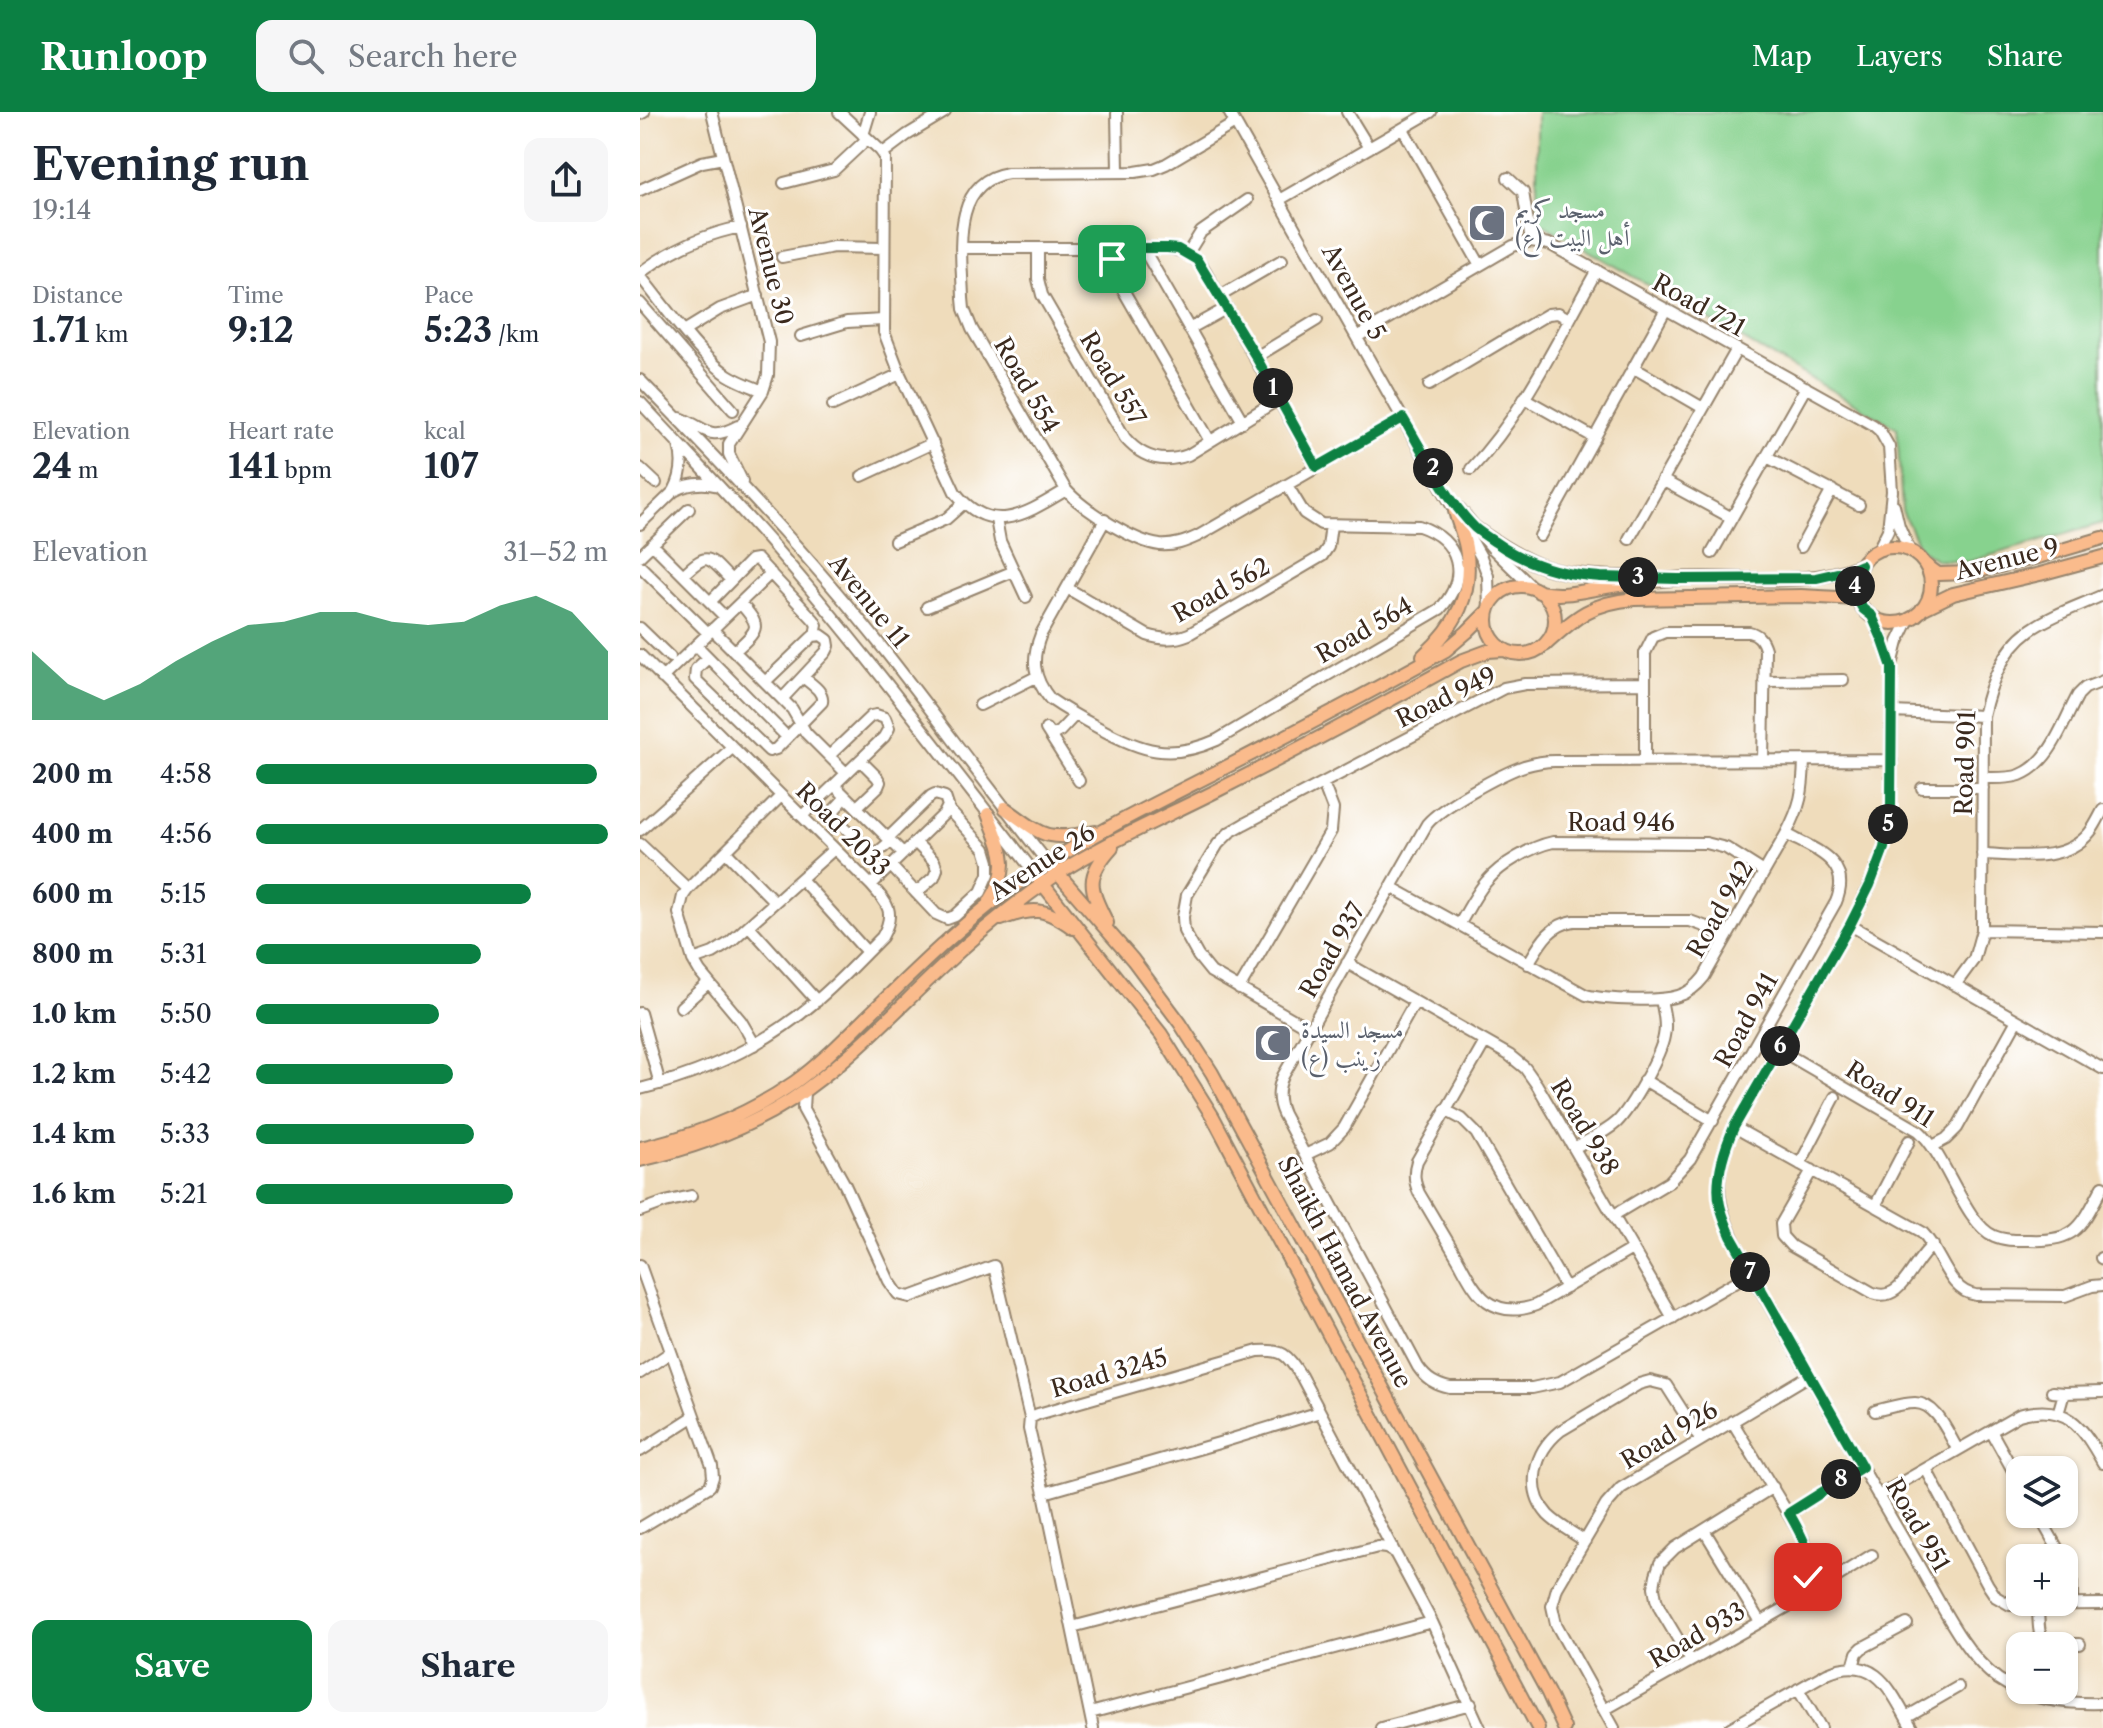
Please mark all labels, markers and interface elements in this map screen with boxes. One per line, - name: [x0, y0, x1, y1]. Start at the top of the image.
- search box: [256, 20, 816, 92]
- text: Runloop: [40, 33, 208, 80]
- icon: search: [284, 34, 328, 78]
- text: Search here: [348, 38, 518, 75]
- text: Map: [1752, 39, 1812, 73]
- text: Layers: [1856, 39, 1943, 73]
- text: Share: [1987, 39, 2063, 73]
- text: Evening run: [32, 137, 309, 191]
- button: share: [524, 138, 608, 222]
- text: 19:14: [32, 194, 91, 226]
- place label: مسجد كريم أهل البيت (ع): [1515, 195, 1630, 258]
- mosque icon: مسجد كريم أهل البيت (ع): [1466, 202, 1508, 244]
- street label: Avenue 30: [742, 203, 800, 328]
- pin: [1078, 225, 1146, 293]
- icon: arrive: [1090, 237, 1134, 281]
- street label: Avenue 5: [1315, 238, 1392, 345]
- street label: Road 721: [1648, 268, 1750, 342]
- text: Distance: [32, 282, 123, 309]
- text: Time: [228, 282, 284, 309]
- text: Pace: [424, 282, 474, 309]
- text: 1.71: [32, 309, 89, 351]
- text: 9:12: [228, 309, 294, 351]
- text: 5:23: [424, 309, 492, 351]
- text: km: [89, 321, 128, 348]
- text: /km: [492, 321, 539, 348]
- street label: Road 557: [1074, 326, 1152, 430]
- street label: Road 554: [988, 332, 1066, 438]
- pin: 1: [1253, 368, 1293, 408]
- text: 1: [1268, 374, 1278, 401]
- text: Elevation: [32, 418, 130, 445]
- text: Heart rate: [228, 418, 334, 445]
- text: kcal: [424, 418, 466, 445]
- text: 24: [32, 445, 72, 487]
- text: 141: [228, 445, 279, 487]
- text: 107: [424, 445, 478, 487]
- pin: 2: [1413, 448, 1453, 488]
- text: 2: [1427, 454, 1440, 481]
- text: m: [72, 457, 99, 484]
- text: bpm: [279, 457, 332, 484]
- street label: Avenue 9: [1951, 532, 2062, 586]
- text: Elevation: [32, 536, 148, 568]
- text: 31–52 m: [503, 536, 608, 568]
- street label: Avenue 11: [822, 548, 915, 654]
- street label: Road 562: [1167, 551, 1275, 629]
- pin: 3: [1618, 557, 1658, 597]
- text: 3: [1632, 563, 1644, 590]
- pin: 4: [1835, 566, 1875, 606]
- text: 4: [1848, 572, 1862, 599]
- street label: Road 564: [1311, 591, 1417, 669]
- street label: Road 949: [1391, 660, 1501, 734]
- street label: Road 901: [1949, 710, 1981, 816]
- text: 200 m: [32, 758, 113, 790]
- text: 4:58: [160, 758, 212, 790]
- street label: Road 2033: [790, 776, 896, 882]
- pin: 5: [1868, 804, 1908, 844]
- street label: Road 946: [1567, 808, 1675, 837]
- text: 5: [1882, 810, 1894, 837]
- street label: Avenue 26: [983, 817, 1100, 907]
- text: 400 m: [32, 818, 113, 850]
- text: 4:56: [160, 818, 212, 850]
- street label: Road 942: [1681, 855, 1759, 963]
- text: 600 m: [32, 878, 113, 910]
- text: 5:15: [160, 878, 206, 910]
- street label: Road 937: [1293, 897, 1371, 1003]
- text: 800 m: [32, 938, 114, 970]
- text: 5:31: [160, 938, 207, 970]
- street label: Road 941: [1708, 968, 1784, 1072]
- text: 1.0 km: [32, 998, 117, 1030]
- text: 5:50: [160, 998, 212, 1030]
- place label: مسجد السيدة زينب (ع): [1301, 1015, 1404, 1078]
- mosque icon: مسجد السيدة زينب (ع): [1252, 1022, 1294, 1064]
- pin: 6: [1760, 1026, 1800, 1066]
- text: 6: [1773, 1032, 1787, 1059]
- street label: Road 911: [1840, 1055, 1940, 1133]
- text: 1.2 km: [32, 1058, 116, 1090]
- text: 5:42: [160, 1058, 211, 1090]
- street label: Road 938: [1545, 1074, 1625, 1180]
- text: 1.4 km: [32, 1118, 116, 1150]
- text: 5:33: [160, 1118, 210, 1150]
- street label: Shaikh Hamad Avenue: [1272, 1151, 1418, 1393]
- text: 1.6 km: [32, 1178, 116, 1210]
- text: 5:21: [160, 1178, 207, 1210]
- pin: 7: [1730, 1252, 1770, 1292]
- text: 7: [1744, 1258, 1756, 1285]
- street label: Road 3245: [1047, 1343, 1171, 1403]
- street label: Road 926: [1615, 1395, 1723, 1475]
- map controls: [2006, 1456, 2078, 1704]
- button: layers: [2006, 1456, 2078, 1528]
- pin: 8: [1821, 1459, 1861, 1499]
- text: 8: [1834, 1465, 1848, 1492]
- street label: Road 951: [1880, 1473, 1956, 1577]
- pin: [1774, 1543, 1842, 1611]
- button: +: [2006, 1544, 2078, 1616]
- icon: check: [1786, 1555, 1830, 1599]
- street label: Road 933: [1644, 1596, 1750, 1674]
- button: Save: [32, 1620, 312, 1712]
- button: Share: [328, 1620, 608, 1712]
- button: −: [2006, 1632, 2078, 1704]

